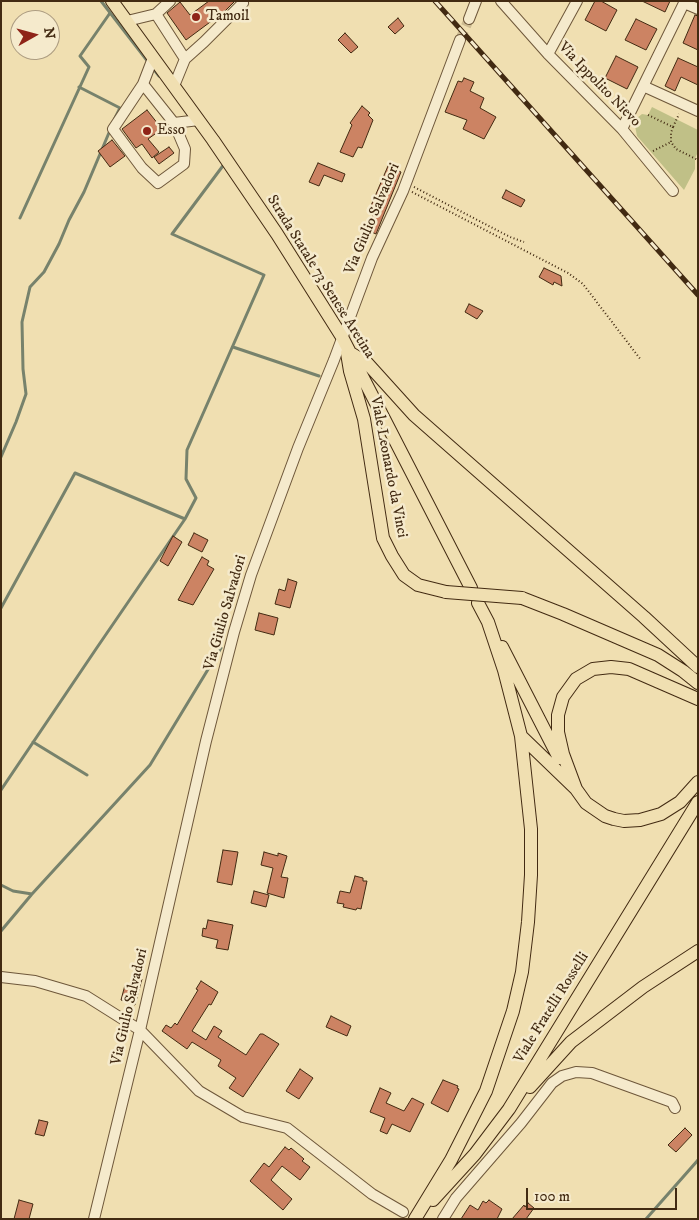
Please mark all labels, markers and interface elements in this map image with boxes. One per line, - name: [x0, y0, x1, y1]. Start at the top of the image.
- place label: Tamoil: [206, 8, 249, 26]
- north arrow: [10, 10, 60, 60]
- marker: Tamoil: [190, 11, 202, 23]
- text: N: [39, 26, 59, 40]
- street label: Via Ippolito Nievo: [554, 39, 644, 131]
- place label: Esso: [157, 122, 185, 140]
- marker: Esso: [141, 125, 153, 137]
- street label: Via Giulio Salvadori: [341, 161, 405, 277]
- street label: Strada Statale 73 Senese Aretina: [262, 192, 378, 362]
- street label: Viale Leonardo da Vinci: [365, 395, 411, 539]
- street label: Via Giulio Salvadori: [201, 553, 251, 673]
- street label: Via Giulio Salvadori: [108, 947, 152, 1067]
- street label: Viale Fratelli Rosselli: [511, 949, 593, 1067]
- scale bar: [529, 1178, 680, 1210]
- text: 100 m: [534, 1187, 570, 1206]

